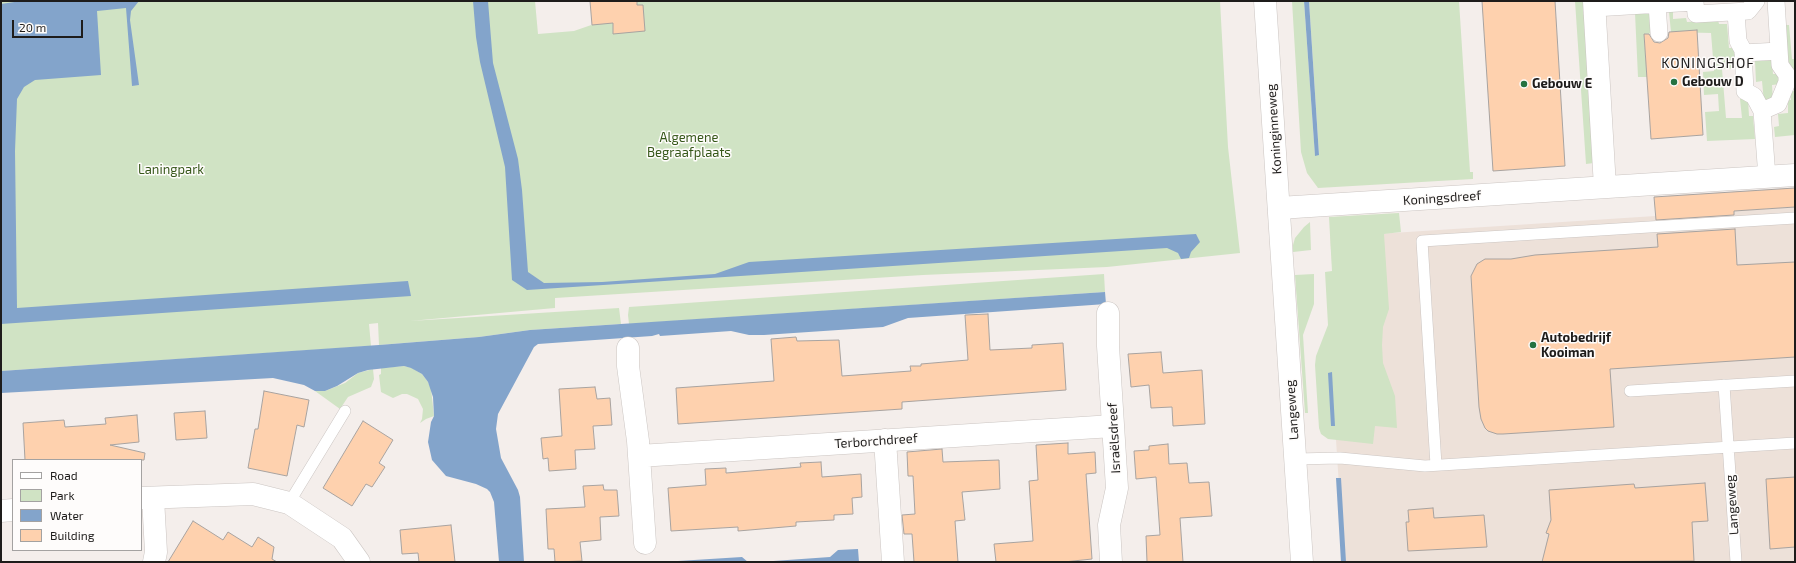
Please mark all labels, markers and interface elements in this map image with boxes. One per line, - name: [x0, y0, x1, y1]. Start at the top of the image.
- scale bar: [14, 12, 85, 38]
- text: 20 m: [19, 20, 46, 34]
- district label: KONINGSHOF: [1661, 55, 1755, 71]
- place label: Gebouw D: [1682, 74, 1744, 90]
- place label: Gebouw E: [1532, 76, 1592, 92]
- marker: Gebouw D: [1669, 77, 1679, 87]
- marker: Gebouw E: [1519, 79, 1529, 89]
- street label: Koninginneweg: [1263, 83, 1285, 175]
- park label: Algemene Begraafplaats: [647, 130, 731, 161]
- park label: Laningpark: [138, 162, 204, 178]
- street label: Koningsdreef: [1402, 187, 1482, 209]
- place label: Autobedrijf Kooiman: [1541, 330, 1611, 361]
- marker: Autobedrijf Kooiman: [1528, 340, 1538, 350]
- street label: Langeweg: [1282, 379, 1302, 441]
- street label: Israëlsdreef: [1104, 402, 1124, 474]
- street label: Terborchdreef: [834, 430, 918, 452]
- legend: [12, 459, 142, 551]
- text: Road: [50, 468, 78, 482]
- street label: Langeweg: [1722, 474, 1742, 536]
- text: Park: [50, 488, 75, 502]
- text: Water: [50, 508, 84, 522]
- text: Building: [50, 528, 94, 542]

